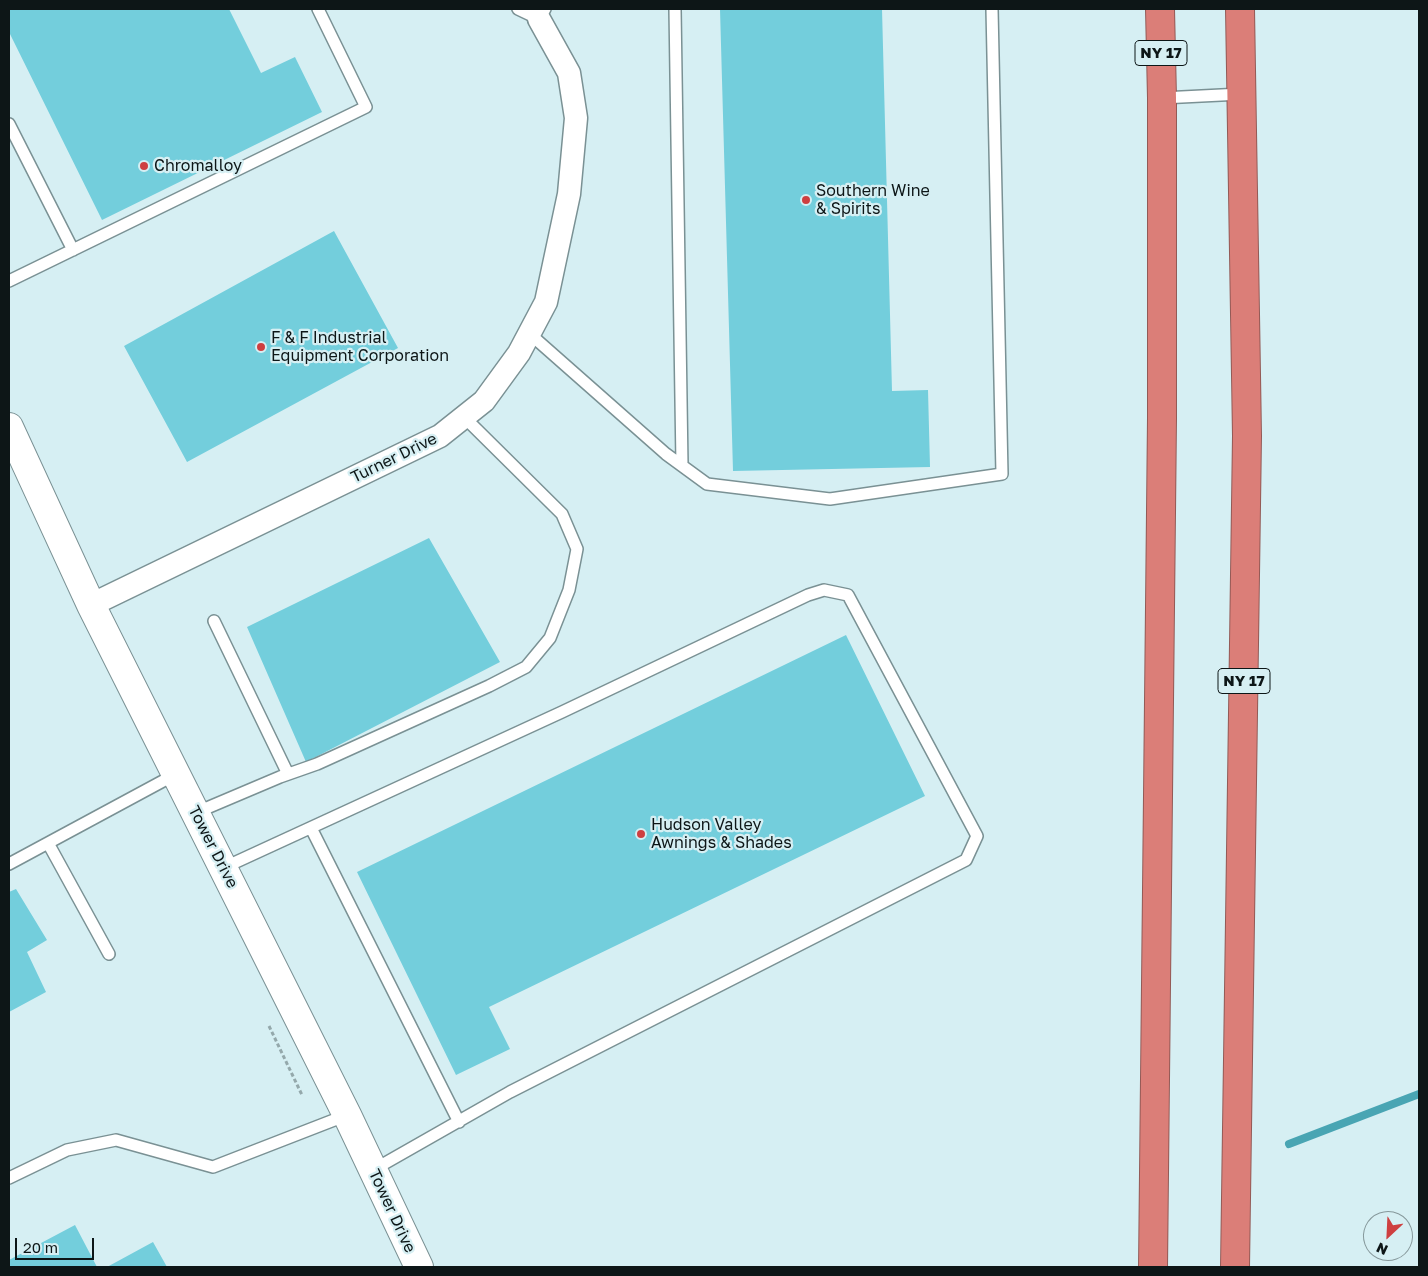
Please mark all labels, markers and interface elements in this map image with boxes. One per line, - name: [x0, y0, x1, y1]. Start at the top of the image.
- road number: NY 17: [1135, 40, 1187, 66]
- place label: Chromalloy: [154, 156, 242, 176]
- marker: Chromalloy: [138, 160, 150, 172]
- place label: Southern Wine & Spirits: [816, 181, 930, 219]
- marker: Southern Wine & Spirits: [800, 194, 812, 206]
- place label: F & F Industrial Equipment Corporation: [271, 328, 449, 366]
- marker: F & F Industrial Equipment Corporation: [255, 341, 267, 353]
- street label: Turner Drive: [348, 429, 440, 487]
- road number: NY 17: [1218, 668, 1270, 694]
- street label: Tower Drive: [184, 803, 242, 891]
- place label: Hudson Valley Awnings & Shades: [651, 815, 792, 853]
- marker: Hudson Valley Awnings & Shades: [635, 828, 647, 840]
- street label: Tower Drive: [364, 1166, 420, 1256]
- north arrow: [1363, 1211, 1413, 1261]
- scale bar: [18, 1228, 96, 1260]
- text: 20 m: [23, 1238, 58, 1256]
- text: N: [1373, 1239, 1390, 1259]

